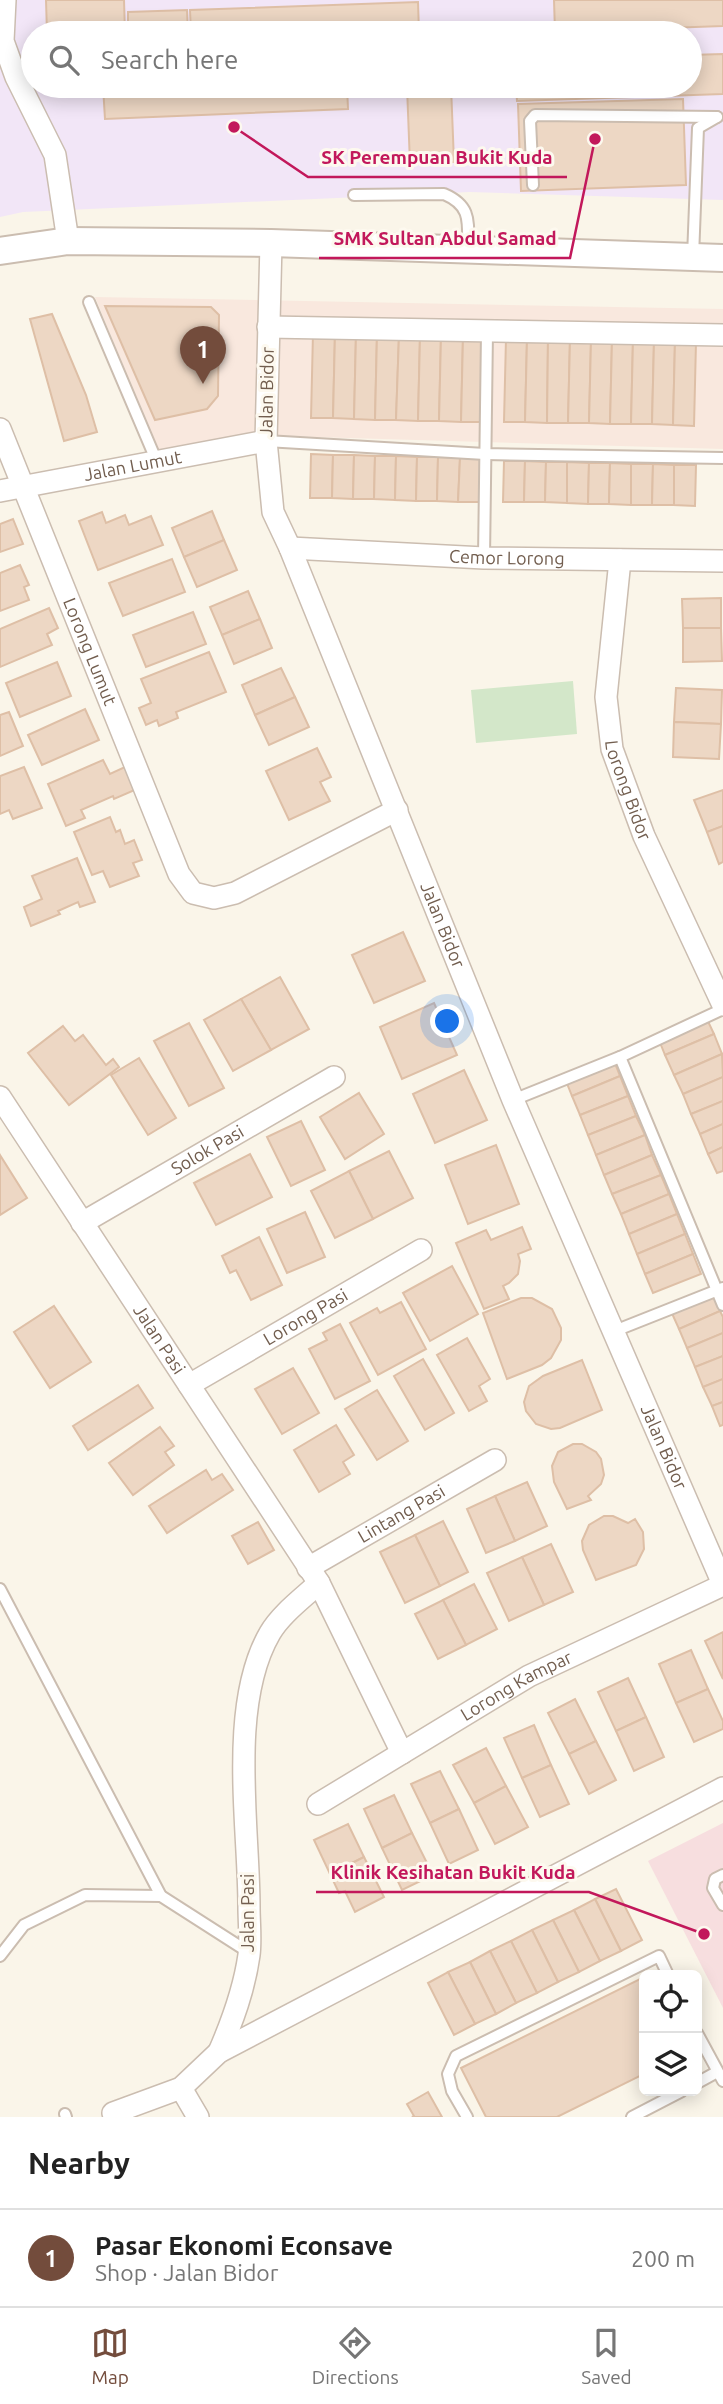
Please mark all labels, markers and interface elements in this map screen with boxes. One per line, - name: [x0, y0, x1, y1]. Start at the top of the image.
- search box: [21, 21, 702, 98]
- icon: search: [45, 41, 83, 79]
- text: Search here: [101, 45, 238, 74]
- callout: SK Perempuan Bukit Kuda: [308, 137, 567, 177]
- text: SK Perempuan Bukit Kuda: [321, 146, 553, 168]
- callout: SMK Sultan Abdul Samad: [319, 218, 570, 258]
- text: SMK Sultan Abdul Samad: [333, 227, 557, 249]
- pin: 1: [180, 326, 226, 384]
- street label: Jalan Bidor: [255, 347, 277, 437]
- street label: Jalan Lumut: [82, 446, 183, 484]
- street label: Cemor Lorong: [448, 545, 565, 568]
- street label: Lorong Lumut: [60, 595, 121, 708]
- street label: Lorong Bidor: [602, 739, 656, 844]
- street label: Jalan Bidor: [417, 879, 470, 971]
- your location: [430, 1004, 464, 1038]
- street label: Solok Pasi: [167, 1121, 247, 1178]
- street label: Lorong Pasi: [260, 1284, 351, 1348]
- street label: Jalan Pasi: [130, 1301, 190, 1377]
- street label: Jalan Bidor: [637, 1401, 692, 1492]
- street label: Lintang Pasi: [354, 1480, 448, 1546]
- street label: Lorong Kampar: [457, 1646, 575, 1724]
- callout: Klinik Kesihatan Bukit Kuda: [316, 1852, 589, 1892]
- text: Klinik Kesihatan Bukit Kuda: [331, 1861, 575, 1883]
- street label: Jalan Pasi: [237, 1874, 257, 1952]
- map controls: [639, 1970, 702, 2096]
- button: locate: [639, 1970, 702, 2033]
- button: layers: [639, 2033, 702, 2096]
- text: Nearby: [28, 2146, 130, 2180]
- text: Pasar Ekonomi Econsave: [95, 2231, 393, 2260]
- text: 1: [45, 2246, 57, 2271]
- text: 200 m: [631, 2246, 695, 2271]
- text: Shop · Jalan Bidor: [95, 2260, 279, 2285]
- tab: Map: [91, 2324, 129, 2388]
- tab: Directions: [312, 2324, 399, 2388]
- tab: Saved: [581, 2324, 632, 2388]

